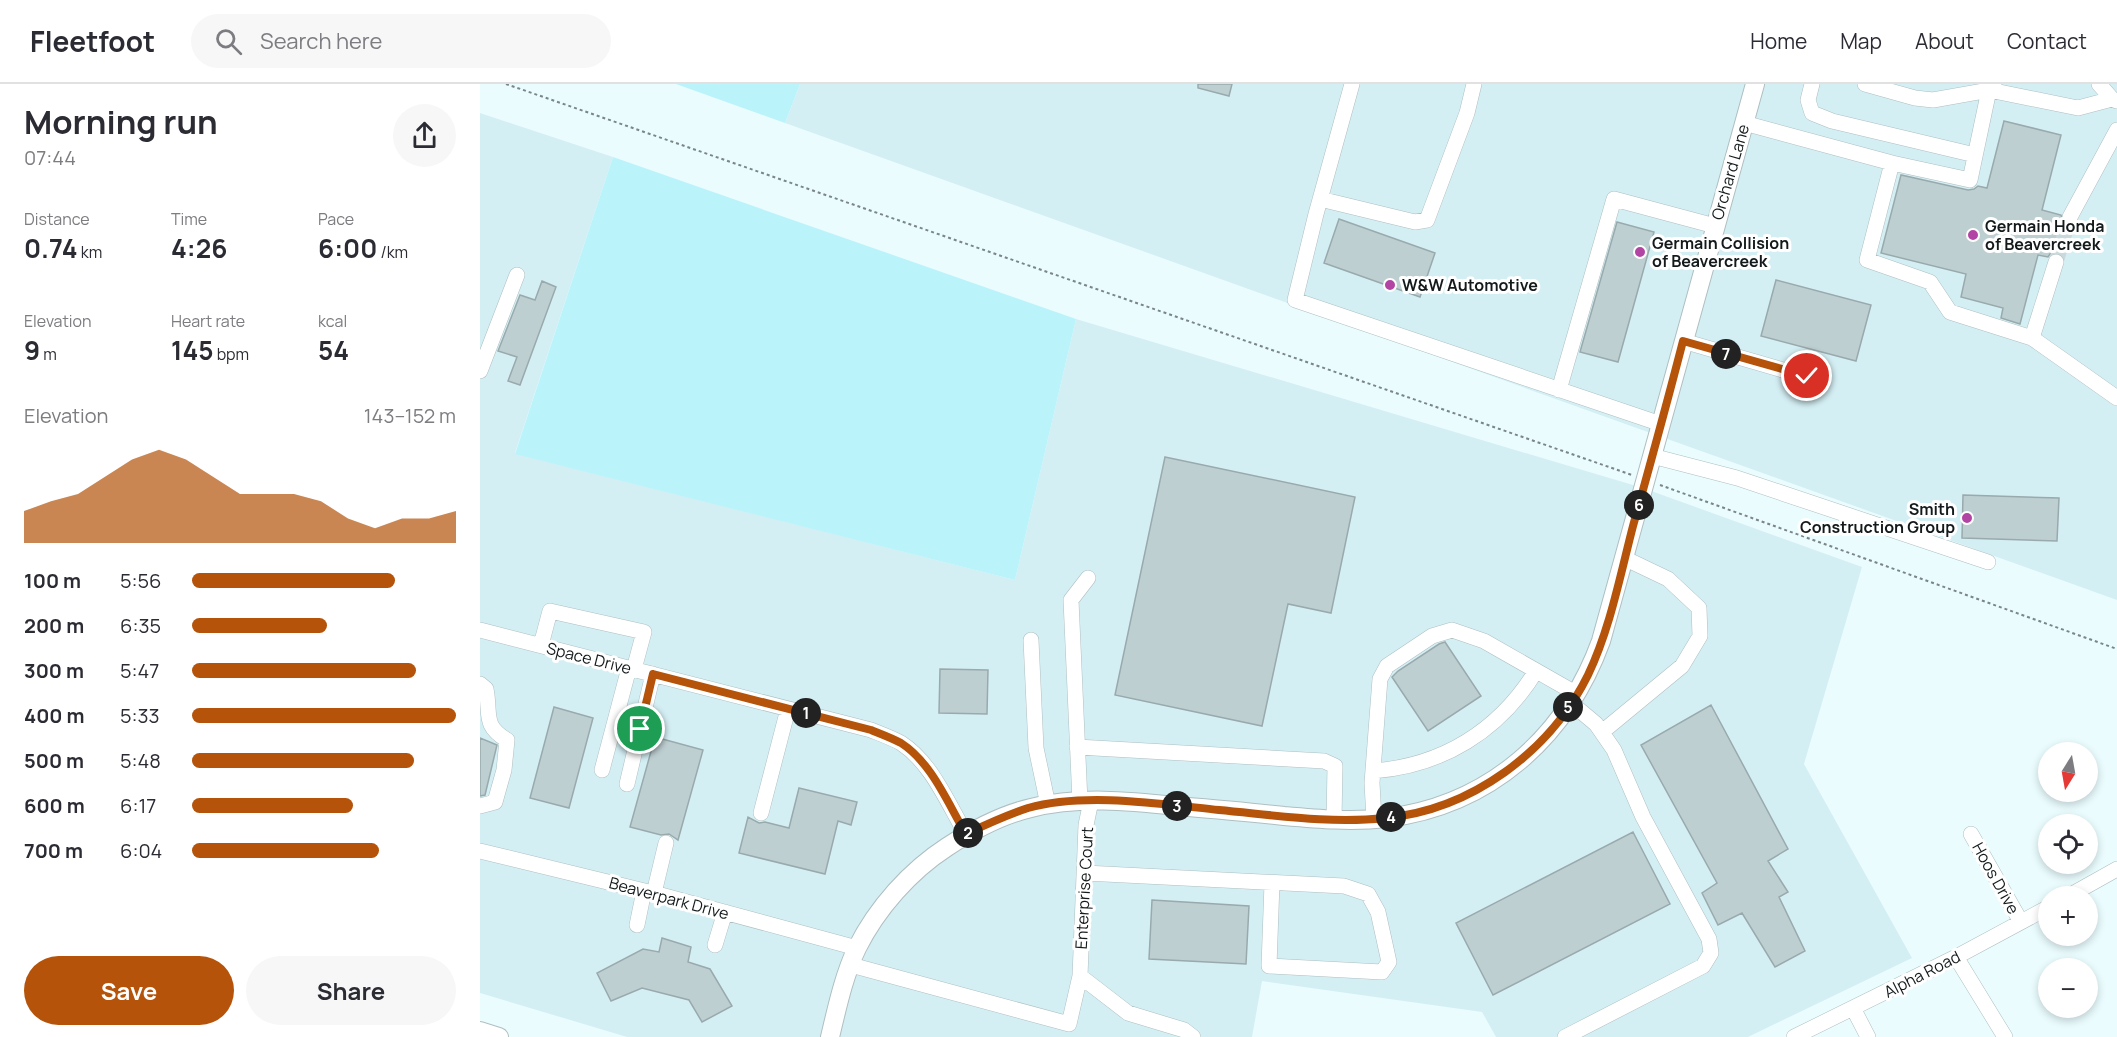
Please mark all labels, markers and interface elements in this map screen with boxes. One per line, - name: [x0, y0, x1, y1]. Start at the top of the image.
- search box: [191, 14, 611, 68]
- text: Fleetfoot: [30, 22, 155, 60]
- icon: search: [212, 25, 245, 58]
- text: Search here: [260, 26, 382, 56]
- text: Home: [1750, 27, 1807, 55]
- text: Map: [1840, 27, 1882, 55]
- text: About: [1915, 27, 1974, 55]
- text: Contact: [2007, 27, 2087, 55]
- text: Morning run: [24, 99, 218, 144]
- button: share: [393, 104, 456, 167]
- street label: Orchard Lane: [1706, 122, 1754, 222]
- text: 07:44: [24, 144, 76, 171]
- text: Distance: [24, 208, 90, 230]
- text: Time: [171, 208, 207, 230]
- text: Pace: [318, 208, 354, 230]
- place label: Germain Honda of Beavercreek: [1985, 215, 2104, 255]
- marker: Germain Honda of Beavercreek: [1966, 228, 1980, 242]
- text: 0.74: [24, 230, 78, 266]
- text: 4:26: [171, 230, 227, 266]
- text: 6:00: [318, 230, 377, 266]
- place label: Germain Collision of Beavercreek: [1652, 232, 1789, 272]
- text: km: [78, 241, 102, 263]
- text: /km: [377, 241, 408, 263]
- marker: Germain Collision of Beavercreek: [1633, 245, 1647, 259]
- place label: W&W Automotive: [1402, 274, 1538, 296]
- marker: W&W Automotive: [1383, 278, 1397, 292]
- text: Elevation: [24, 310, 92, 332]
- text: Heart rate: [171, 310, 245, 332]
- text: kcal: [318, 310, 347, 332]
- text: 9: [24, 332, 40, 368]
- text: 145: [171, 332, 213, 368]
- text: 54: [318, 332, 349, 368]
- pin: 7: [1711, 339, 1741, 369]
- text: m: [40, 343, 57, 365]
- text: bpm: [213, 343, 249, 365]
- text: 7: [1722, 343, 1730, 365]
- pin: [1781, 350, 1832, 401]
- icon: check: [1790, 359, 1823, 392]
- text: Elevation: [24, 402, 108, 429]
- text: 143–152 m: [364, 402, 456, 429]
- pin: 6: [1624, 490, 1654, 520]
- text: 6: [1634, 494, 1644, 516]
- place label: Smith Construction Group: [1800, 498, 1955, 538]
- marker: Smith Construction Group: [1960, 511, 1974, 525]
- text: 100 m: [24, 567, 81, 594]
- text: 5:56: [120, 567, 162, 594]
- text: 200 m: [24, 612, 84, 639]
- text: 6:35: [120, 612, 161, 639]
- street label: Space Drive: [544, 637, 634, 679]
- text: 300 m: [24, 657, 84, 684]
- text: 5:47: [120, 657, 159, 684]
- pin: 5: [1553, 692, 1583, 722]
- text: 5: [1563, 696, 1573, 718]
- pin: 1: [791, 698, 821, 728]
- text: 400 m: [24, 702, 84, 729]
- text: 5:33: [120, 702, 160, 729]
- text: 1: [802, 702, 810, 724]
- pin: [614, 703, 665, 754]
- icon: arrive: [623, 712, 656, 745]
- north arrow: [2038, 742, 2098, 802]
- map controls: [2038, 742, 2098, 1018]
- text: 500 m: [24, 747, 84, 774]
- text: 5:48: [120, 747, 161, 774]
- pin: 3: [1162, 791, 1192, 821]
- text: 600 m: [24, 792, 85, 819]
- text: 6:17: [120, 792, 156, 819]
- text: 3: [1172, 795, 1182, 817]
- pin: 4: [1376, 802, 1406, 832]
- text: 4: [1386, 806, 1396, 828]
- button: locate: [2038, 814, 2098, 874]
- pin: 2: [953, 818, 983, 848]
- text: 2: [963, 822, 973, 844]
- street label: Enterprise Court: [1070, 826, 1098, 950]
- text: 700 m: [24, 837, 83, 864]
- text: 6:04: [120, 837, 162, 864]
- street label: Hoos Drive: [1967, 838, 2025, 918]
- street label: Beaverpark Drive: [607, 871, 731, 925]
- button: +: [2038, 886, 2098, 946]
- street label: Alpha Road: [1880, 945, 1964, 1003]
- button: Save: [24, 956, 234, 1025]
- button: Share: [246, 956, 456, 1025]
- button: −: [2038, 958, 2098, 1018]

